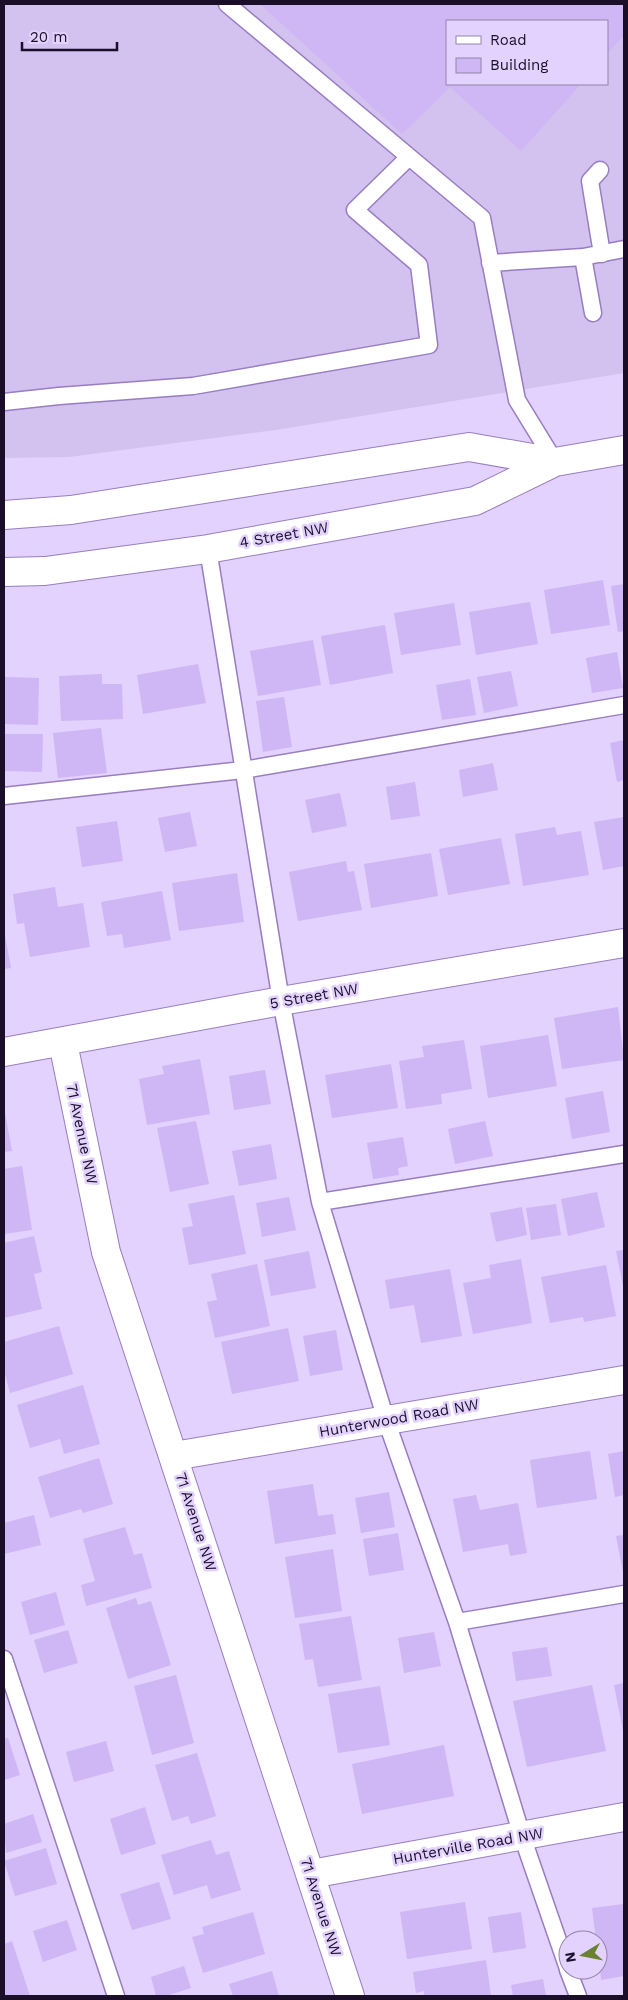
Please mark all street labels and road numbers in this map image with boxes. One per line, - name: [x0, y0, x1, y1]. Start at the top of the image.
- street label: 4 Street NW: [238, 518, 330, 552]
- street label: 5 Street NW: [268, 979, 360, 1013]
- street label: 71 Avenue NW: [63, 1082, 101, 1186]
- street label: Hunterwood Road NW: [317, 1395, 481, 1441]
- street label: 71 Avenue NW: [172, 1471, 220, 1573]
- street label: Hunterville Road NW: [391, 1824, 545, 1868]
- street label: 71 Avenue NW: [297, 1856, 345, 1958]

